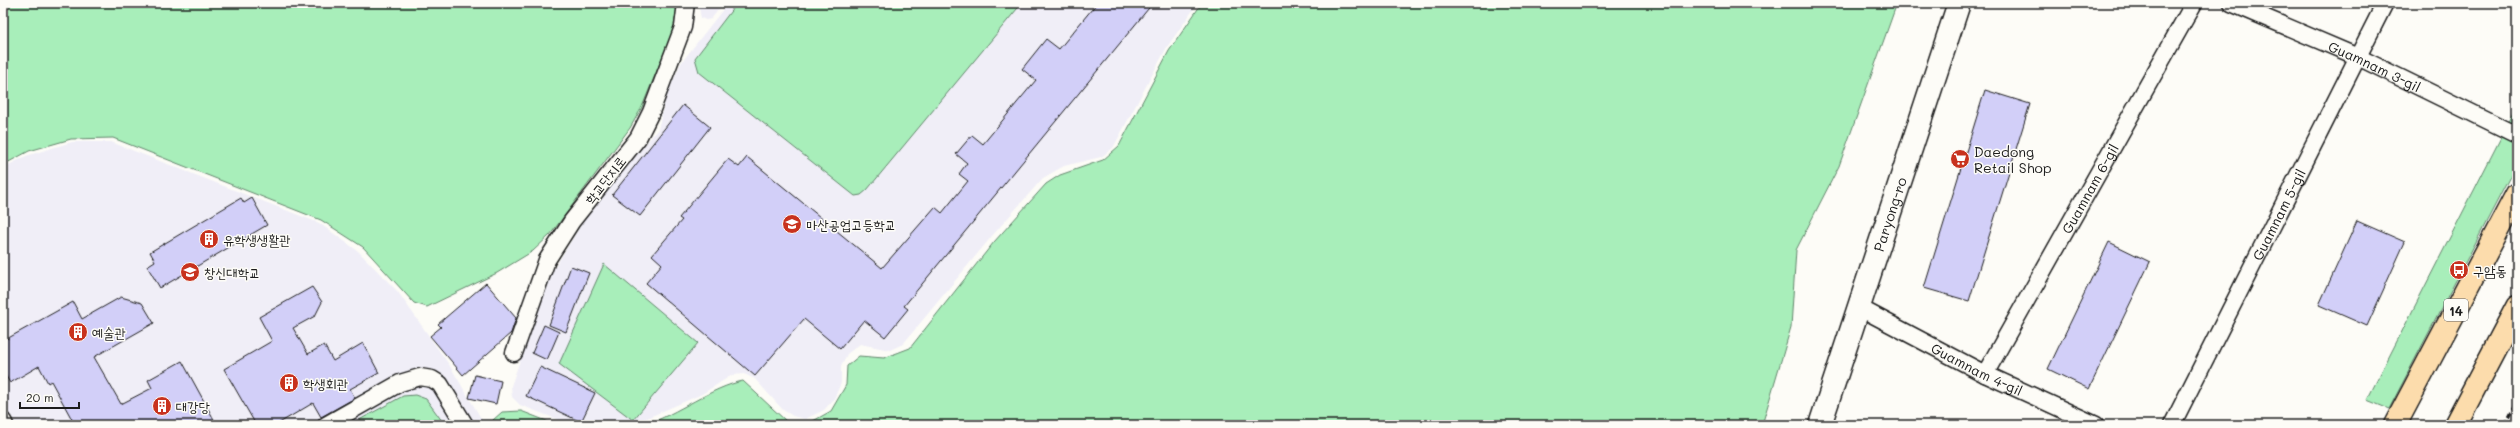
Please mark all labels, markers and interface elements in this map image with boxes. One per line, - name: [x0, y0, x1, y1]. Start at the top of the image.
- street label: Guamnam 3-gil: [2326, 36, 2424, 96]
- street label: Guamnam 6-gil: [2057, 140, 2122, 237]
- place label: Daedong Retail Shop: [1974, 142, 2052, 177]
- supermarket icon: Daedong Retail Shop: [1949, 148, 1971, 170]
- street label: 학교단지로: [580, 152, 630, 208]
- street label: Guamnam 5-gil: [2247, 165, 2309, 263]
- street label: Paryong-ro: [1868, 175, 1911, 254]
- school or university icon: 마산공업고등학교: [781, 213, 803, 235]
- place label: 마산공업고등학교: [806, 215, 896, 234]
- building icon: 유학생생활관: [198, 228, 220, 250]
- place label: 유학생생활관: [223, 230, 291, 249]
- bus stop icon: 구암동: [2448, 259, 2470, 281]
- school or university icon: 창신대학교: [179, 261, 201, 283]
- place label: 구암동: [2473, 261, 2507, 280]
- place label: 창신대학교: [204, 263, 260, 282]
- road number: 14: [2444, 299, 2468, 321]
- building icon: 예술관: [67, 321, 89, 343]
- place label: 예술관: [92, 323, 126, 342]
- street label: Guamnam 4-gil: [1928, 338, 2026, 400]
- building icon: 학생회관: [278, 372, 300, 394]
- place label: 학생회관: [303, 374, 348, 393]
- scale bar: [20, 384, 79, 410]
- text: 20 m: [26, 389, 54, 405]
- building icon: 대강당: [151, 395, 173, 417]
- place label: 대강당: [176, 397, 211, 416]

